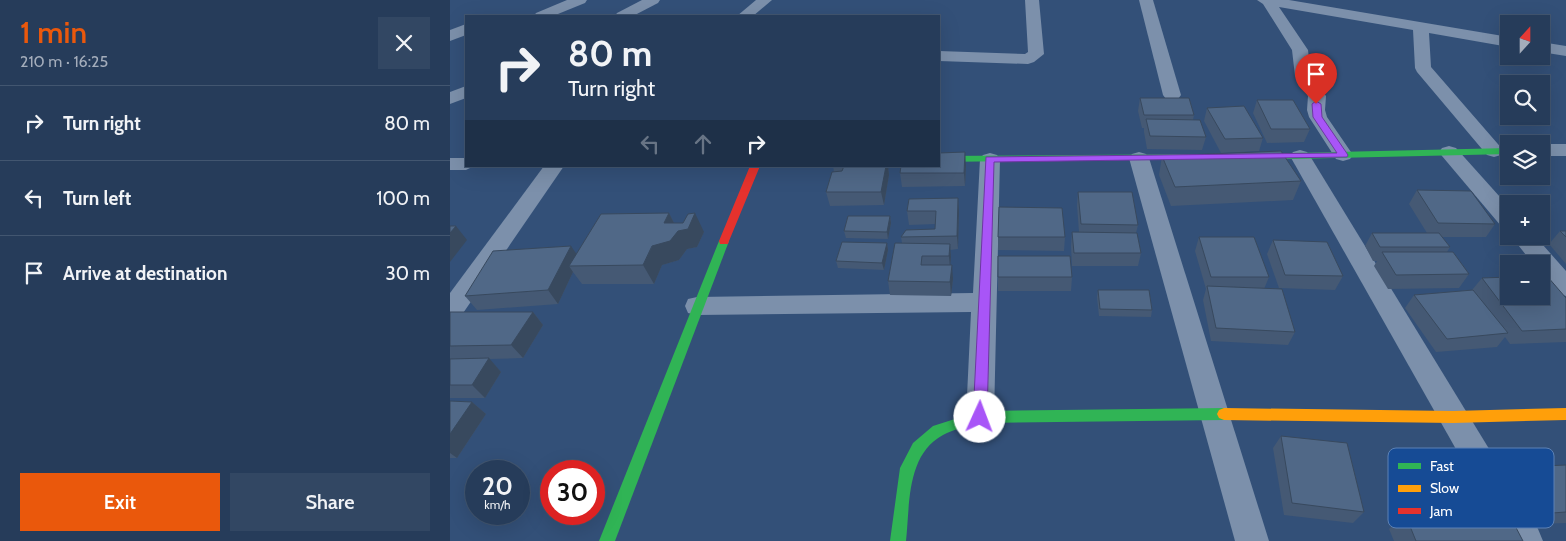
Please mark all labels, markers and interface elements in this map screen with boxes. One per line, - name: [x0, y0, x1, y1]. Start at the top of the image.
- text: 1 min: [20, 14, 87, 51]
- north arrow: [1500, 15, 1550, 65]
- map controls: [1500, 15, 1550, 305]
- button: close: [378, 17, 430, 69]
- text: 80 m: [568, 32, 652, 75]
- icon: right: [485, 35, 550, 100]
- text: 210 m · 16:25: [20, 52, 108, 71]
- pin: [1295, 53, 1337, 104]
- icon: arrive: [1302, 60, 1330, 88]
- text: Turn right: [568, 75, 655, 102]
- button: search: [1500, 75, 1550, 125]
- icon: right: [20, 109, 48, 137]
- text: Turn right: [63, 112, 141, 135]
- text: 80 m: [384, 112, 430, 135]
- icon: left: [636, 130, 664, 158]
- icon: ahead: [689, 130, 717, 158]
- icon: right: [742, 130, 770, 158]
- button: layers: [1500, 135, 1550, 185]
- icon: left: [20, 184, 48, 212]
- text: Turn left: [63, 187, 131, 210]
- text: 100 m: [376, 187, 430, 210]
- button: +: [1500, 195, 1550, 245]
- button: −: [1500, 255, 1550, 305]
- icon: arrive: [20, 259, 48, 287]
- text: Arrive at destination: [63, 262, 227, 285]
- text: 30 m: [386, 262, 430, 285]
- position arrow: [953, 390, 1005, 442]
- legend: [1388, 448, 1554, 528]
- text: Fast: [1430, 457, 1454, 475]
- speed limit sign: 30: [540, 460, 605, 525]
- text: 20: [482, 471, 513, 501]
- button: Exit: [20, 473, 220, 531]
- button: Share: [230, 473, 430, 531]
- text: Slow: [1430, 479, 1459, 497]
- text: km/h: [484, 497, 511, 512]
- text: Jam: [1429, 502, 1452, 520]

